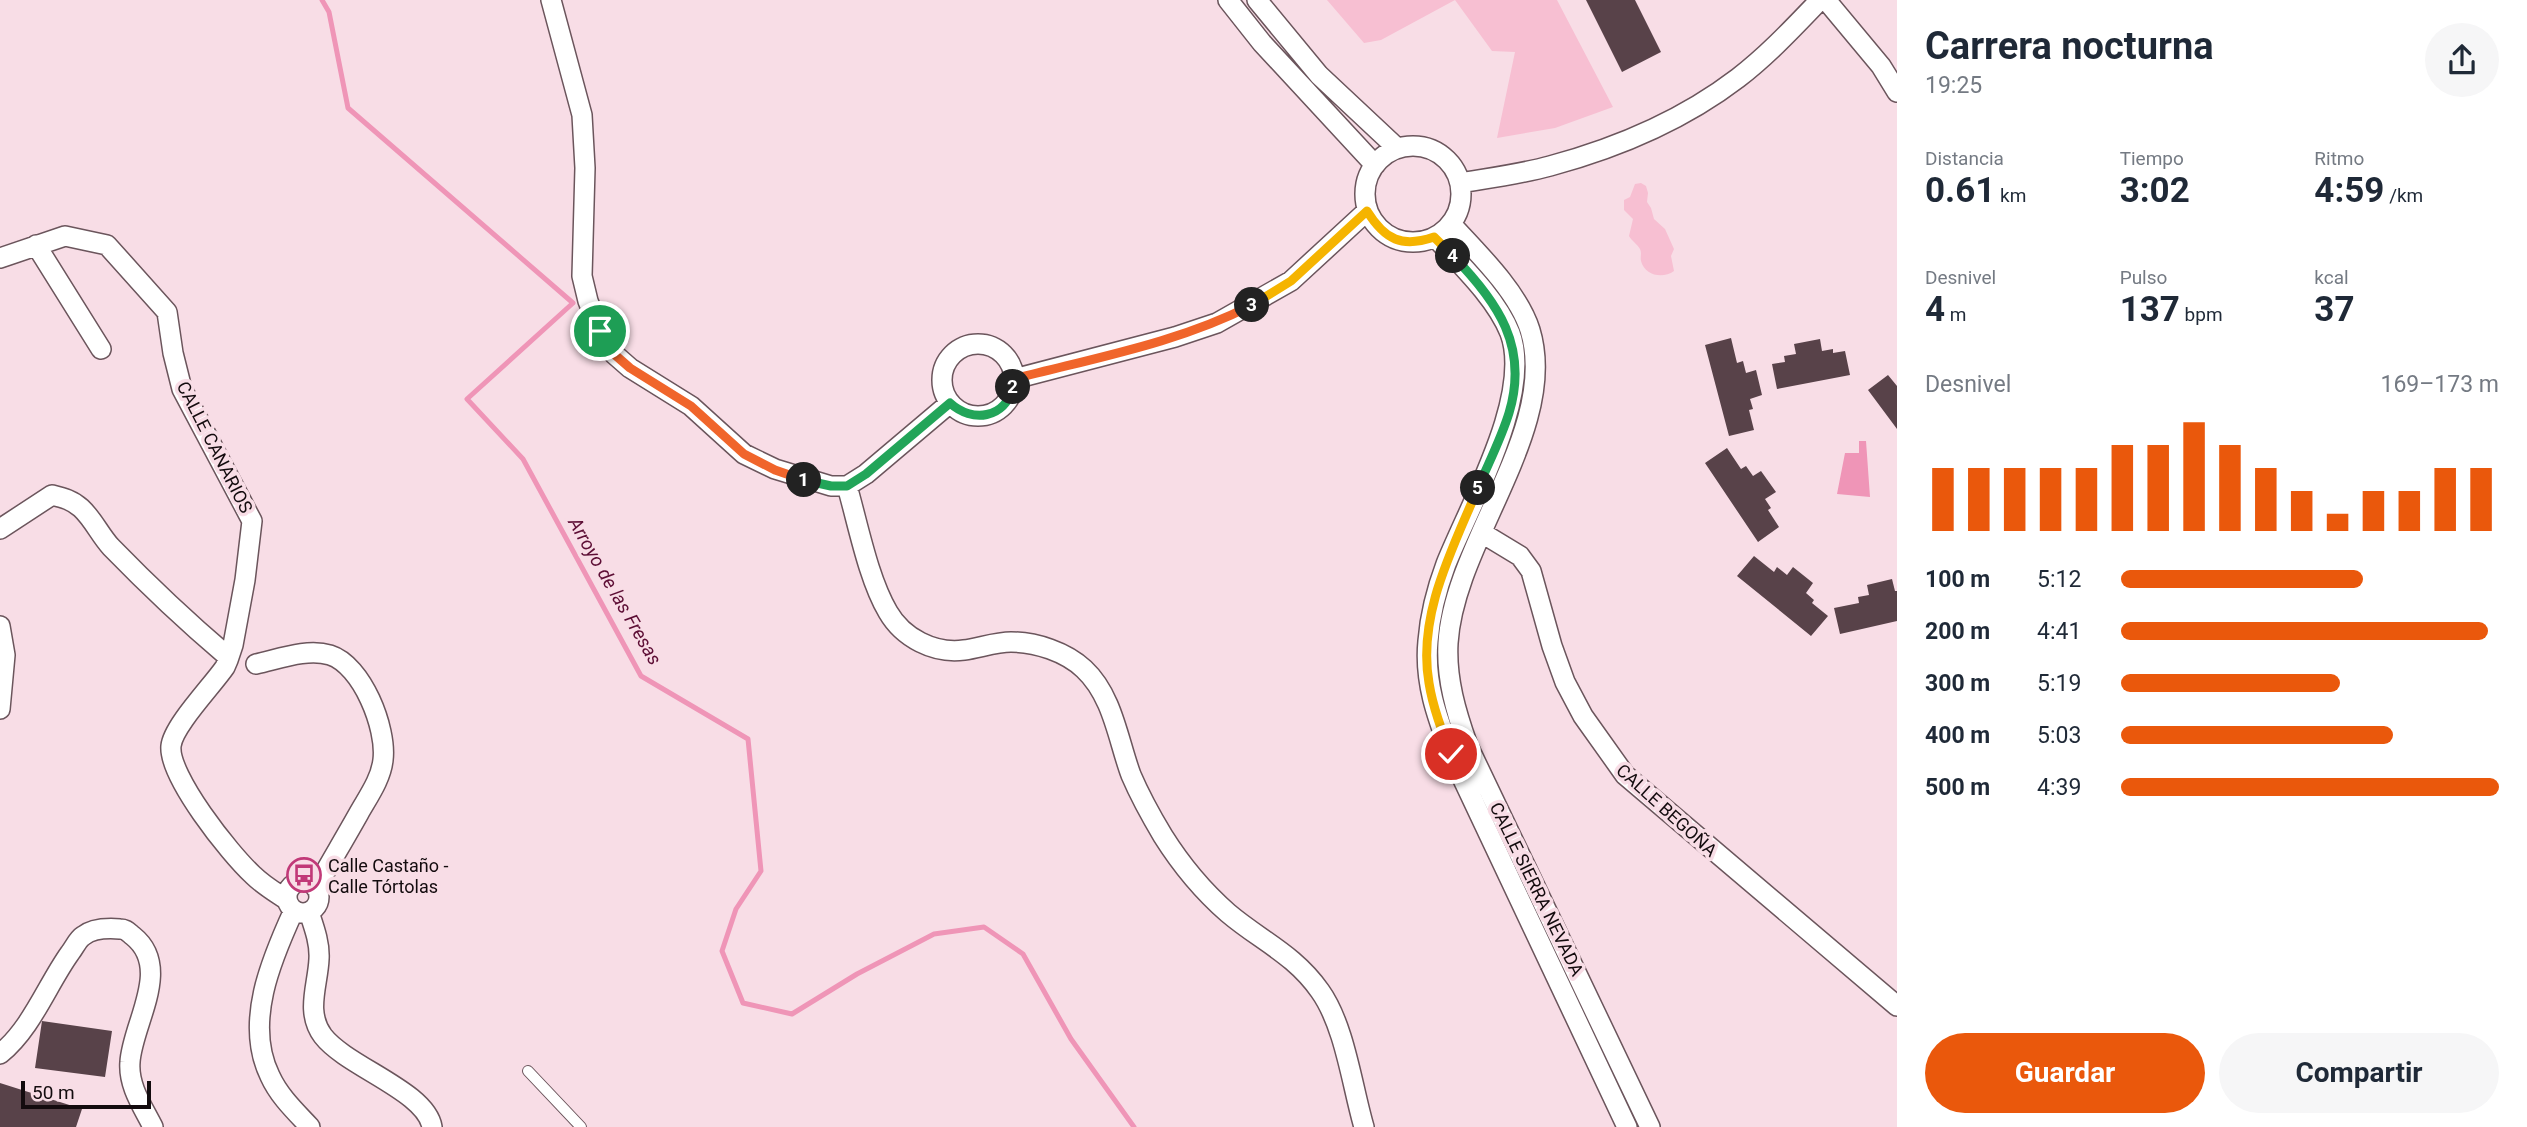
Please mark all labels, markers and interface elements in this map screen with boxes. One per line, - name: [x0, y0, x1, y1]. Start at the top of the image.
- button: share: [2425, 23, 2499, 97]
- text: Carrera nocturna: [1925, 24, 2214, 68]
- text: 19:25: [1925, 72, 1982, 99]
- text: Distancia: [1925, 147, 2004, 170]
- text: Tiempo: [2120, 147, 2184, 170]
- text: Ritmo: [2314, 147, 2364, 170]
- text: 0.61: [1925, 170, 1995, 211]
- text: 3:02: [2120, 170, 2190, 211]
- text: 4:59: [2314, 170, 2384, 211]
- text: km: [1995, 184, 2026, 207]
- text: /km: [2384, 184, 2423, 207]
- pin: 4: [1436, 238, 1470, 274]
- text: 4: [1447, 244, 1458, 267]
- text: Desnivel: [1925, 266, 1996, 289]
- text: Pulso: [2120, 266, 2167, 289]
- text: kcal: [2314, 266, 2349, 289]
- pin: 3: [1234, 288, 1270, 322]
- text: 4: [1925, 289, 1945, 330]
- text: 137: [2120, 289, 2180, 330]
- text: 37: [2314, 289, 2355, 330]
- text: 3: [1246, 293, 1257, 316]
- pin: [570, 301, 630, 361]
- text: m: [1945, 303, 1966, 326]
- text: bpm: [2180, 303, 2223, 326]
- icon: arrive: [581, 312, 619, 350]
- pin: 2: [996, 370, 1030, 404]
- text: Desnivel: [1925, 371, 2011, 398]
- text: 169–173 m: [2380, 371, 2499, 398]
- text: 2: [1007, 375, 1018, 398]
- street label: CALLE CANARIOS: [173, 378, 257, 517]
- pin: 1: [786, 462, 822, 498]
- text: 1: [798, 468, 809, 491]
- pin: 5: [1460, 470, 1496, 505]
- text: 5: [1472, 476, 1483, 499]
- water label: Arroyo de las Fresas: [563, 512, 667, 669]
- text: 100 m: [1925, 566, 1990, 593]
- text: 5:12: [2037, 566, 2081, 593]
- text: 200 m: [1925, 618, 1990, 645]
- text: 4:41: [2037, 618, 2081, 645]
- text: 300 m: [1925, 670, 1990, 697]
- text: 5:19: [2037, 670, 2081, 697]
- text: 400 m: [1925, 722, 1990, 749]
- text: 5:03: [2037, 722, 2081, 749]
- pin: [1421, 724, 1481, 784]
- icon: check: [1432, 735, 1470, 773]
- street label: CALLE BEGOÑA: [1612, 759, 1722, 861]
- text: 500 m: [1925, 774, 1990, 801]
- text: 4:39: [2037, 774, 2081, 801]
- street label: CALLE SIERRA NEVADA: [1486, 799, 1588, 980]
- place label: Calle Castaño - Calle Tórtolas: [328, 855, 448, 897]
- bus stop icon: Calle Castaño - Calle Tórtolas: [285, 856, 323, 894]
- button: Guardar: [1925, 1033, 2205, 1113]
- button: Compartir: [2219, 1033, 2499, 1113]
- scale bar: [21, 1078, 150, 1110]
- text: 50 m: [32, 1081, 75, 1104]

